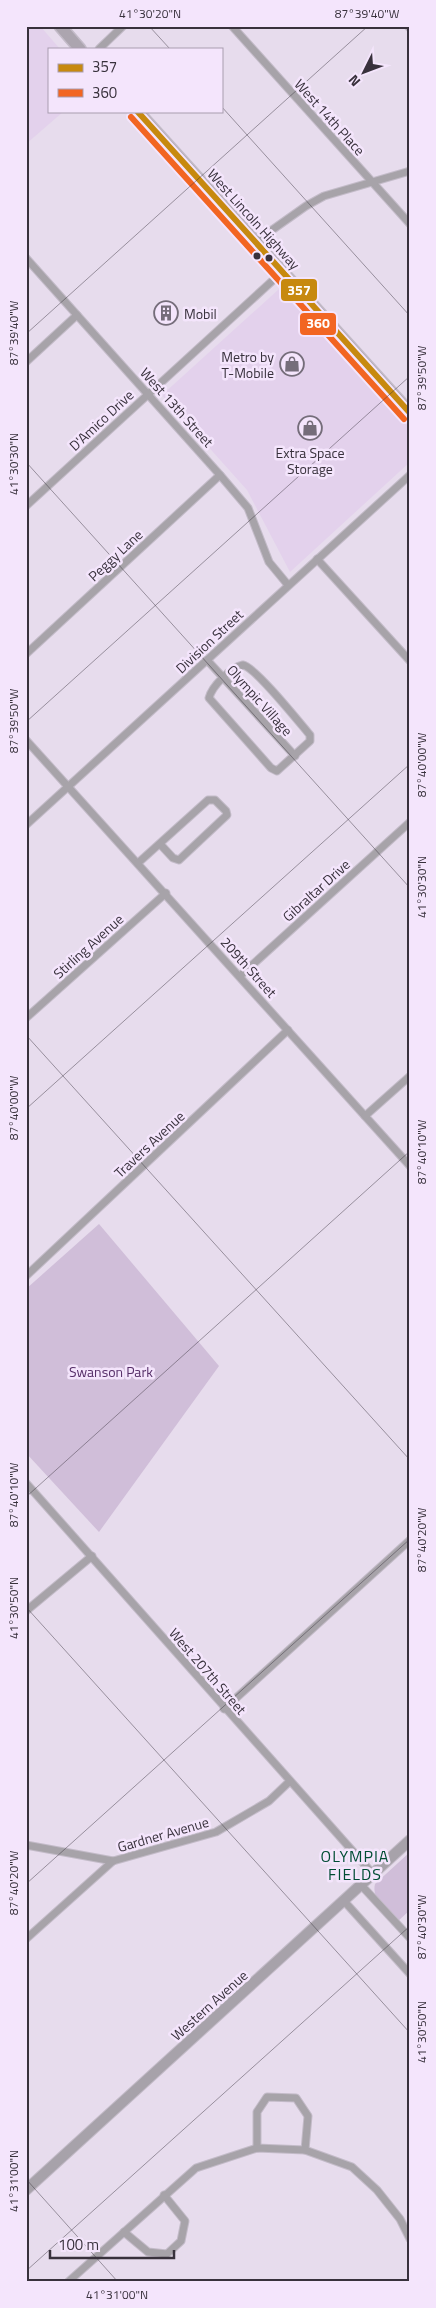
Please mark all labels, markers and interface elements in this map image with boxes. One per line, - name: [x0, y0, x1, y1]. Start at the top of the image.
- text: 41°30'20"N: [119, 4, 181, 23]
- text: 87°39'40"W: [335, 4, 400, 23]
- legend: [48, 48, 222, 112]
- north arrow: [338, 48, 388, 98]
- text: 357: [92, 55, 117, 78]
- text: N: [343, 70, 365, 92]
- street label: West 14th Place: [290, 74, 370, 160]
- text: 360: [92, 81, 117, 104]
- street label: West Lincoln Highway: [203, 164, 305, 274]
- unlabelled marker: [252, 251, 262, 261]
- unlabelled marker: [264, 253, 274, 263]
- line badge: 357: [280, 278, 318, 302]
- text: 357: [287, 279, 311, 300]
- text: 87°39'40"W: [4, 300, 23, 365]
- building icon: Mobil: [153, 300, 179, 326]
- place label: Mobil: [184, 303, 217, 324]
- line badge: 360: [299, 312, 337, 336]
- text: 360: [306, 312, 330, 333]
- text: 87°39'50"W: [412, 345, 431, 410]
- place label: Metro by T-Mobile: [221, 346, 274, 383]
- shop icon: Metro by T-Mobile: [279, 351, 305, 377]
- street label: West 13th Street: [135, 362, 219, 452]
- street label: D'Amico Drive: [64, 385, 138, 455]
- shop icon: Extra Space Storage: [297, 415, 323, 441]
- text: 41°30'30"N: [4, 433, 23, 495]
- place label: Extra Space Storage: [276, 442, 345, 479]
- street label: Peggy Lane: [83, 524, 147, 586]
- street label: Division Street: [171, 604, 248, 678]
- street label: Olympic Village: [222, 660, 298, 740]
- text: 87°39'50"W: [4, 688, 23, 753]
- text: 87°40'00"W: [412, 732, 431, 797]
- street label: Gibraltar Drive: [278, 854, 354, 926]
- text: 41°30'30"N: [412, 856, 431, 918]
- street label: Stirling Avenue: [48, 909, 128, 983]
- street label: 209th Street: [216, 932, 282, 1002]
- text: 87°40'00"W: [4, 1075, 23, 1140]
- street label: Travers Avenue: [109, 1106, 189, 1182]
- text: 87°40'10"W: [412, 1119, 431, 1184]
- park label: Swanson Park: [69, 1361, 153, 1382]
- text: 87°40'10"W: [4, 1462, 23, 1527]
- text: 87°40'20"W: [412, 1507, 431, 1572]
- text: 41°30'50"N: [4, 1577, 23, 1639]
- street label: West 207th Street: [164, 1623, 252, 1719]
- street label: Gardner Avenue: [115, 1811, 211, 1857]
- district label: OLYMPIA FIELDS: [321, 1844, 389, 1886]
- text: 87°40'20"W: [4, 1850, 23, 1915]
- text: 87°40'30"W: [412, 1894, 431, 1959]
- street label: Western Avenue: [166, 1965, 252, 2045]
- text: 41°30'50"N: [412, 2001, 431, 2063]
- text: 41°31'00"N: [4, 2150, 23, 2212]
- scale bar: [50, 2228, 174, 2260]
- text: 100 m: [58, 2233, 99, 2256]
- text: 41°31'00"N: [86, 2285, 148, 2304]

